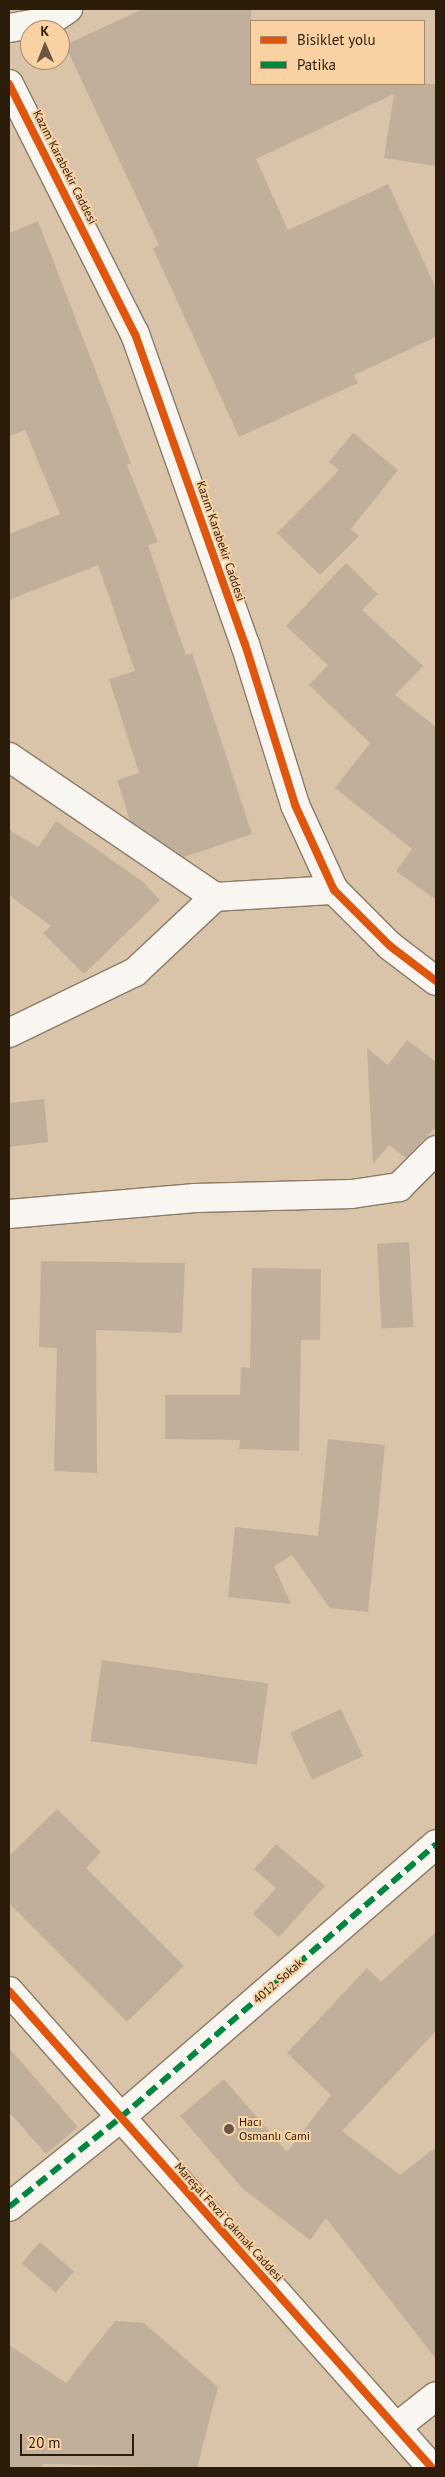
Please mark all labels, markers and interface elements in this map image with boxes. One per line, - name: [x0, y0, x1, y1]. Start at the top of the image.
- north arrow: [20, 20, 70, 70]
- legend: [250, 20, 425, 85]
- text: K: [40, 22, 49, 40]
- text: Bisiklet yolu: [297, 30, 376, 49]
- text: Patika: [297, 55, 336, 74]
- street label: Kazım Karabekir Caddesi: [30, 108, 100, 226]
- street label: Kazım Karabekir Caddesi: [194, 479, 248, 603]
- street label: 4012. Sokak: [250, 1955, 306, 2007]
- place label: Hacı Osmanlı Cami: [239, 2115, 310, 2143]
- marker: Hacı Osmanlı Cami: [223, 2123, 235, 2135]
- street label: Mareşal Fevzi Çakmak Caddesi: [172, 2159, 286, 2285]
- scale bar: [22, 2424, 136, 2456]
- text: 20 m: [28, 2433, 61, 2452]

